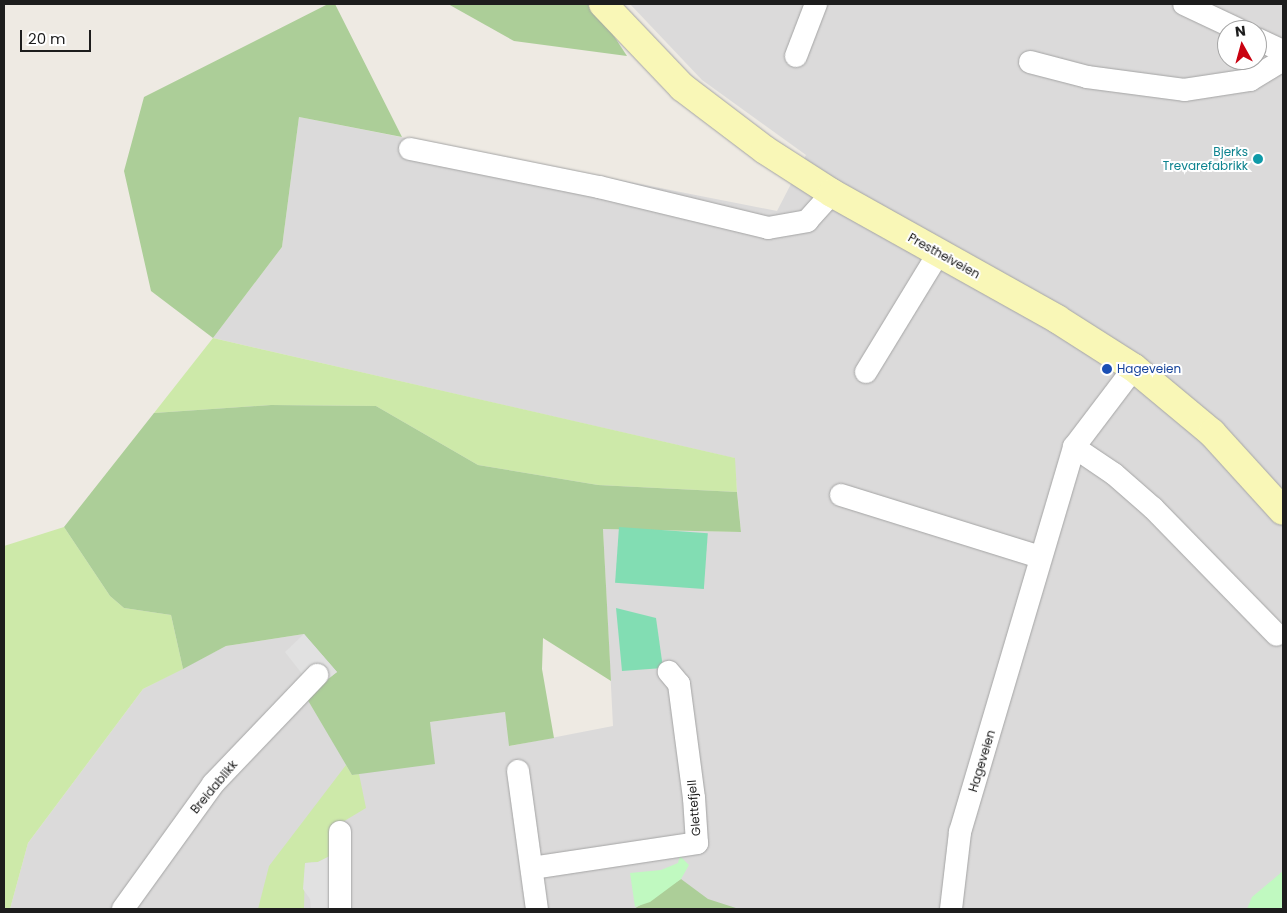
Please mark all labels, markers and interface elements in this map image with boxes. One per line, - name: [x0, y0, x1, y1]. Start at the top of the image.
- scale bar: [22, 20, 94, 52]
- north arrow: [1217, 20, 1267, 70]
- text: N: [1234, 21, 1247, 42]
- text: 20 m: [28, 28, 66, 49]
- place label: Bjerks Trevarefabrikk: [1163, 145, 1248, 173]
- marker: Bjerks Trevarefabrikk: [1252, 153, 1264, 165]
- street label: Prestheiveien: [906, 230, 982, 282]
- place label: Hageveien: [1117, 362, 1181, 376]
- marker: Hageveien: [1101, 363, 1113, 375]
- street label: Hageveien: [966, 728, 998, 794]
- street label: Breidablikk: [188, 758, 240, 816]
- street label: Glettefjell: [684, 779, 704, 837]

